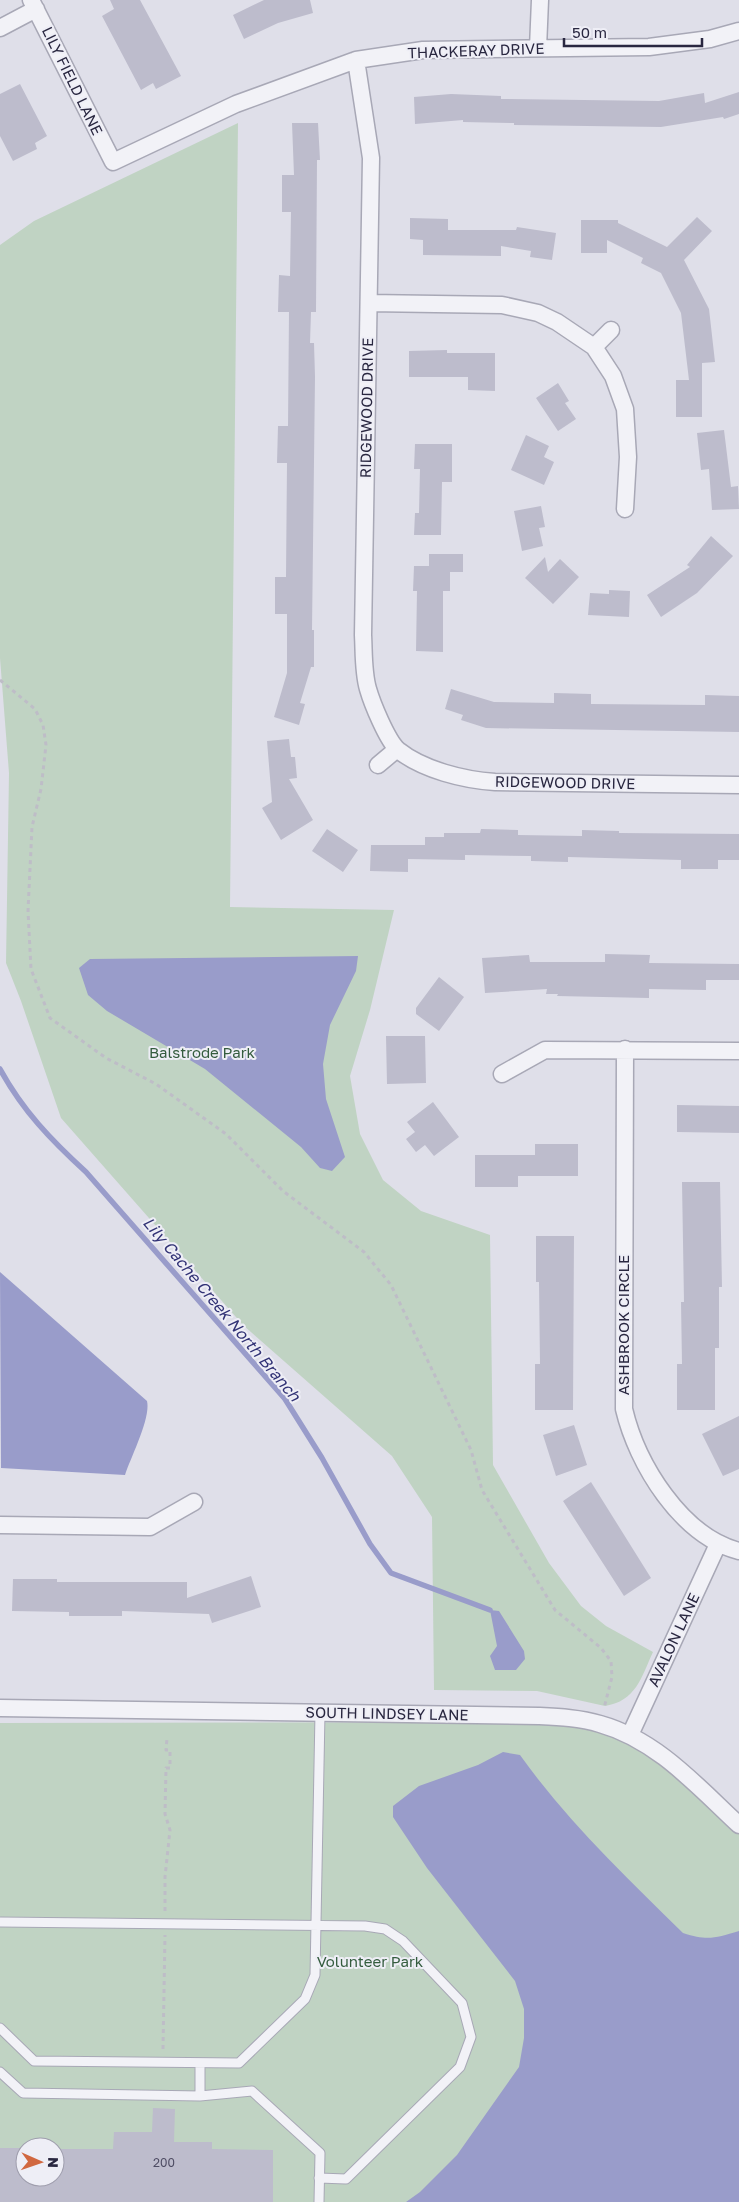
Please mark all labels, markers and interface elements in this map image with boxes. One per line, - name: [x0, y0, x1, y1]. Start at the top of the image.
- scale bar: [564, 15, 702, 47]
- street label: LILY FIELD LANE: [39, 23, 107, 138]
- text: 50 m: [572, 23, 607, 41]
- street label: THACKERAY DRIVE: [407, 39, 545, 61]
- street label: RIDGEWOOD DRIVE: [356, 338, 376, 478]
- street label: RIDGEWOOD DRIVE: [495, 772, 635, 792]
- park label: Balstrode Park: [149, 1043, 256, 1061]
- water label: Lily Cache Creek North Branch: [139, 1213, 306, 1406]
- street label: ASHBROOK CIRCLE: [614, 1255, 632, 1395]
- street label: AVALON LANE: [644, 1590, 703, 1689]
- street label: SOUTH LINDSEY LANE: [305, 1703, 469, 1723]
- park label: Volunteer Park: [317, 1952, 424, 1970]
- north arrow: [15, 2137, 65, 2187]
- house number: 200: [153, 2155, 175, 2170]
- text: N: [45, 2157, 62, 2168]

